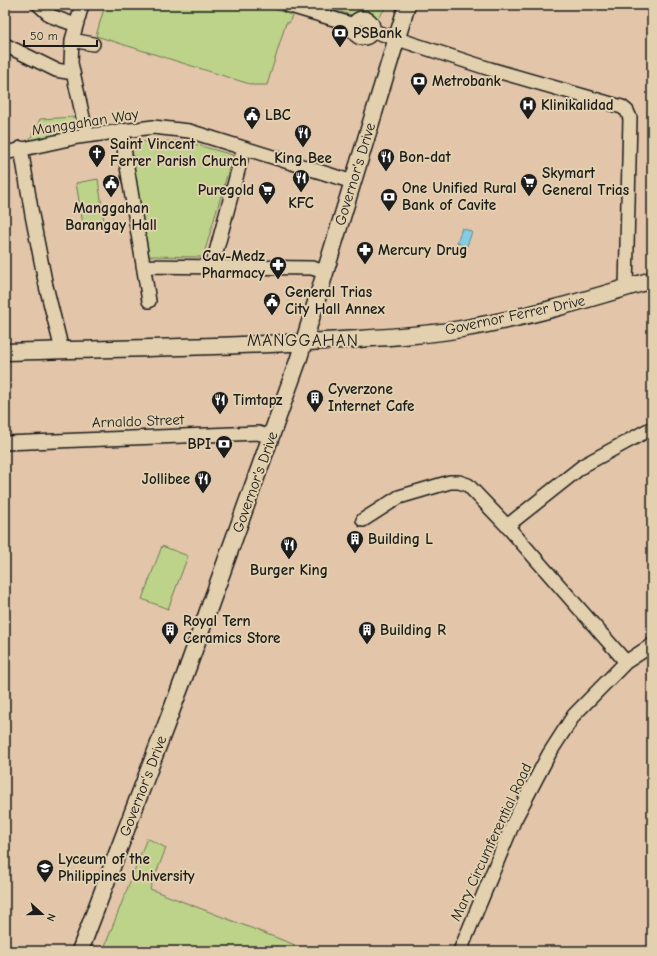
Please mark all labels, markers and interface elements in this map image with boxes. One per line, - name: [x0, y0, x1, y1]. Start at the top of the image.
- scale bar: [24, 22, 97, 48]
- bank icon: PSBank: [330, 23, 350, 48]
- place label: PSBank: [353, 24, 402, 42]
- text: 50 m: [30, 29, 58, 43]
- bank icon: Metrobank: [409, 71, 429, 96]
- place label: Metrobank: [432, 72, 502, 90]
- hospital icon: Klinikalidad: [518, 95, 538, 120]
- place label: Klinikalidad: [541, 96, 614, 114]
- street label: Manggahan Way: [30, 105, 140, 139]
- public building icon: LBC: [242, 105, 262, 130]
- place label: LBC: [265, 106, 291, 124]
- street label: Governor's Drive: [331, 120, 379, 228]
- restaurant icon: King Bee: [293, 123, 313, 148]
- place label: Saint Vincent Ferrer Parish Church: [110, 135, 247, 170]
- church icon: Saint Vincent Ferrer Parish Church: [87, 143, 107, 168]
- restaurant icon: Bon-dat: [376, 147, 396, 172]
- place label: Bon-dat: [399, 148, 452, 166]
- place label: King Bee: [274, 149, 332, 167]
- place label: Skymart General Trias: [542, 164, 629, 199]
- restaurant icon: KFC: [291, 168, 311, 193]
- supermarket icon: Skymart General Trias: [519, 172, 539, 197]
- public building icon: Manggahan Barangay Hall: [101, 173, 121, 198]
- place label: One Unified Rural Bank of Cavite: [402, 179, 517, 214]
- supermarket icon: Puregold: [257, 180, 277, 205]
- place label: Puregold: [198, 181, 254, 199]
- bank icon: One Unified Rural Bank of Cavite: [379, 187, 399, 212]
- place label: KFC: [288, 194, 314, 212]
- place label: Manggahan Barangay Hall: [65, 199, 157, 234]
- pharmacy icon: Mercury Drug: [355, 240, 375, 265]
- place label: Mercury Drug: [378, 241, 468, 259]
- place label: Cav-Medz Pharmacy: [202, 247, 266, 282]
- pharmacy icon: Cav-Medz Pharmacy: [268, 255, 288, 280]
- place label: General Trias City Hall Annex: [285, 283, 385, 318]
- public building icon: General Trias City Hall Annex: [262, 291, 282, 316]
- street label: Governor Ferrer Drive: [443, 291, 587, 339]
- district label: MANGGAHAN: [247, 331, 359, 350]
- place label: Cyverzone Internet Cafe: [328, 380, 414, 415]
- building icon: Cyverzone Internet Cafe: [305, 388, 325, 413]
- restaurant icon: Timtapz: [210, 390, 230, 415]
- place label: Timtapz: [233, 391, 283, 409]
- street label: Arnaldo Street: [91, 410, 185, 432]
- street label: Governor's Drive: [228, 428, 282, 535]
- bank icon: BPI: [214, 434, 234, 459]
- place label: BPI: [187, 435, 211, 453]
- restaurant icon: Jollibee: [193, 469, 213, 494]
- place label: Jollibee: [142, 470, 190, 488]
- building icon: Building L: [345, 529, 365, 554]
- place label: Building L: [368, 530, 433, 548]
- restaurant icon: Burger King: [279, 535, 299, 560]
- place label: Burger King: [250, 561, 328, 579]
- place label: Royal Tern Ceramics Store: [183, 612, 280, 647]
- building icon: Royal Tern Ceramics Store: [160, 620, 180, 645]
- building icon: Building R: [357, 620, 377, 645]
- place label: Building R: [380, 621, 446, 639]
- street label: Governor's Drive: [115, 733, 171, 839]
- street label: Mary Circumferential Road: [446, 760, 536, 924]
- place label: Lyceum of the Philippines University: [58, 850, 195, 885]
- school or university icon: Lyceum of the Philippines University: [35, 858, 55, 883]
- north arrow: [22, 894, 62, 934]
- text: N: [44, 912, 58, 923]

